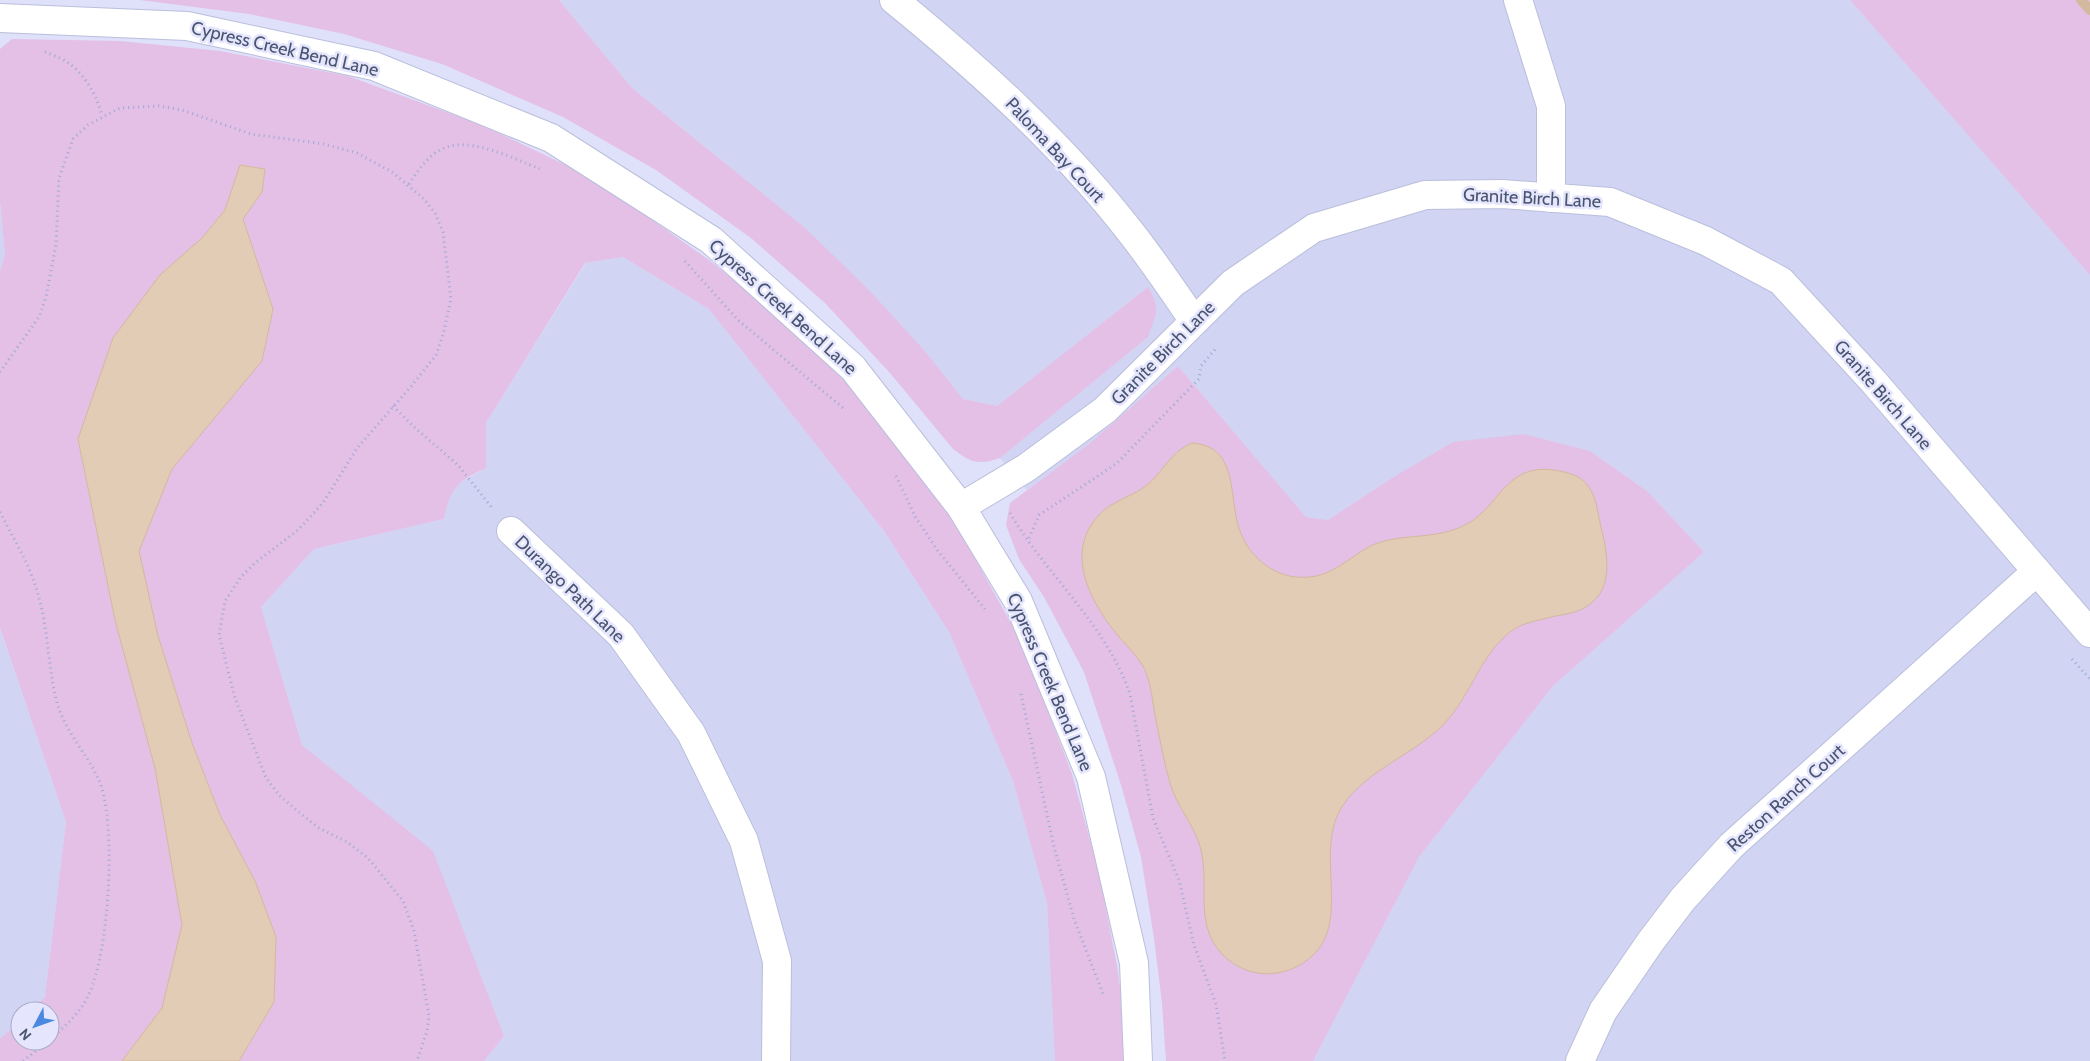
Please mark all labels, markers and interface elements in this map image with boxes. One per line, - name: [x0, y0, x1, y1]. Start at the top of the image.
- street label: Cypress Creek Bend Lane: [189, 17, 381, 81]
- street label: Paloma Bay Court: [1001, 93, 1109, 207]
- street label: Granite Birch Lane: [1462, 183, 1602, 213]
- street label: Cypress Creek Bend Lane: [704, 235, 862, 379]
- street label: Granite Birch Lane: [1106, 296, 1220, 410]
- street label: Granite Birch Lane: [1829, 336, 1937, 454]
- street label: Durango Path Lane: [510, 531, 630, 647]
- street label: Cypress Creek Bend Lane: [1002, 589, 1098, 775]
- street label: Reston Ranch Court: [1723, 739, 1849, 857]
- north arrow: [10, 1001, 60, 1051]
- text: N: [15, 1025, 35, 1044]

